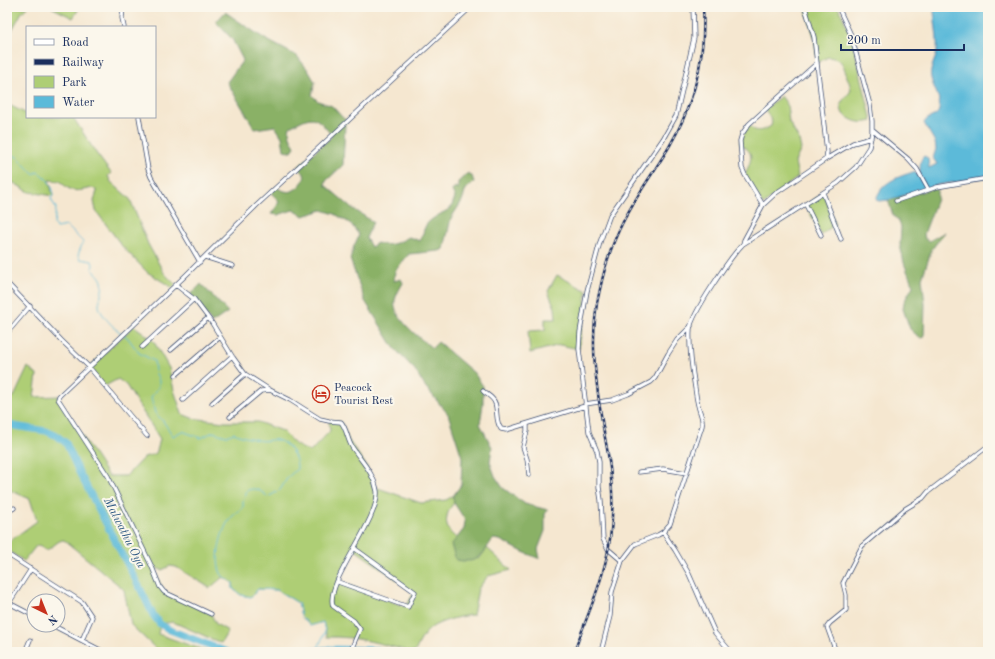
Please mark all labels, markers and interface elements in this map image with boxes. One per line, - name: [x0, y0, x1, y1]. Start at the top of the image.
- legend: [26, 26, 156, 118]
- scale bar: [841, 26, 964, 52]
- text: 200 m: [847, 35, 881, 47]
- text: Road: [62, 37, 89, 49]
- text: Railway: [62, 57, 105, 69]
- text: Park: [62, 77, 87, 89]
- text: Water: [62, 97, 95, 109]
- place label: Peacock Tourist Rest: [334, 383, 393, 407]
- hotel icon: Peacock Tourist Rest: [311, 384, 331, 404]
- water label: Malwathu Oya: [101, 495, 147, 571]
- north arrow: [26, 593, 66, 633]
- text: N: [45, 612, 59, 627]

